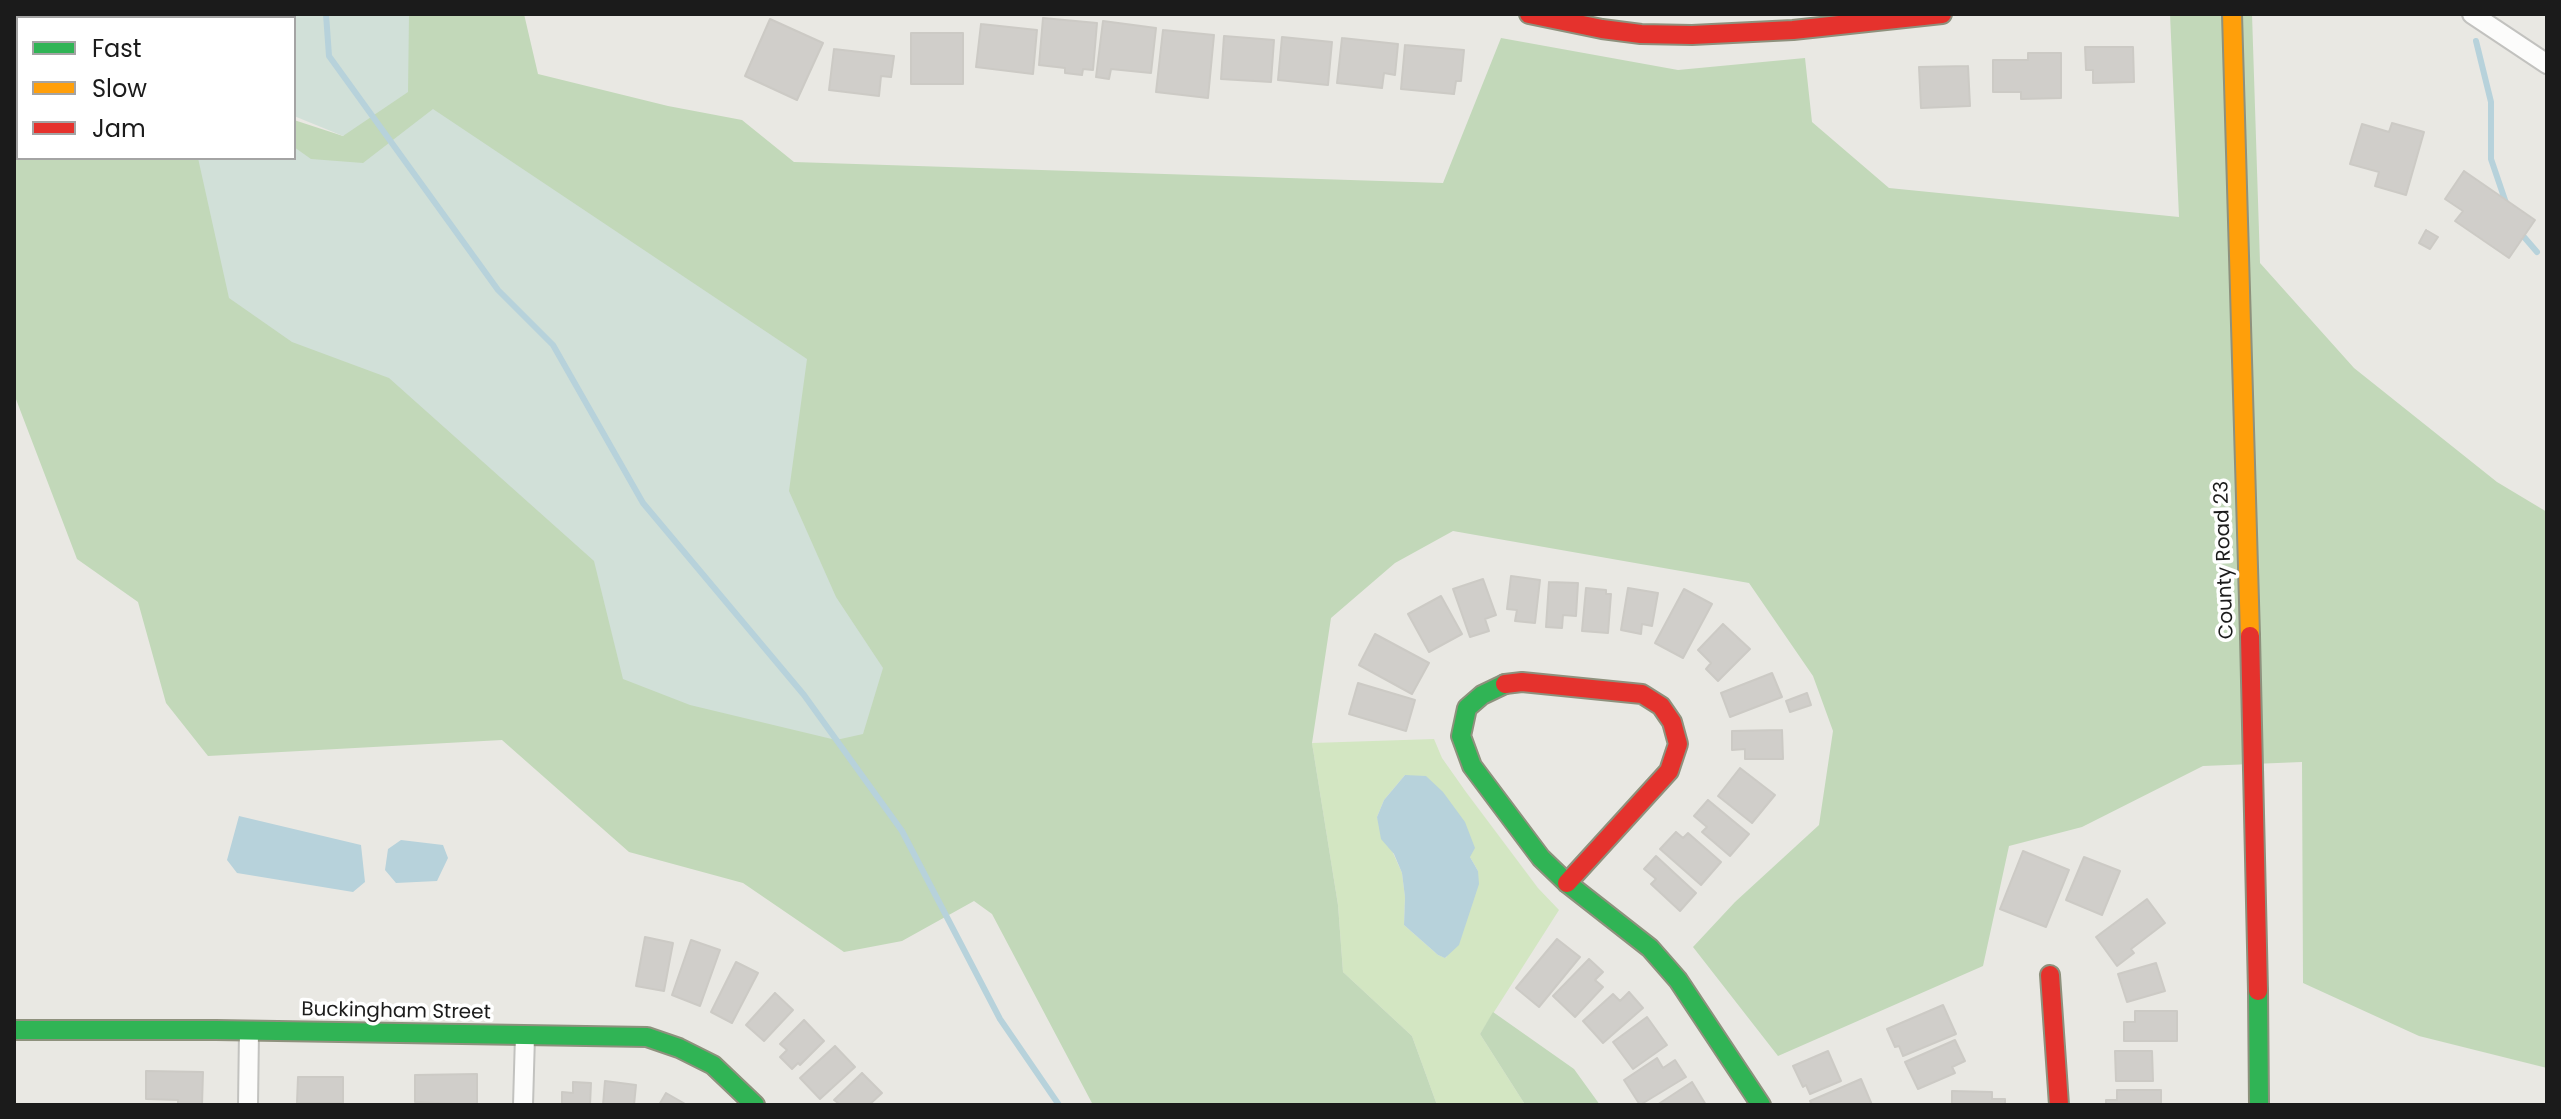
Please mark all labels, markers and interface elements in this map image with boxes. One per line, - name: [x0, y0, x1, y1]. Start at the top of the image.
- legend: [16, 16, 296, 160]
- text: Fast: [92, 32, 142, 65]
- text: Slow: [92, 72, 147, 105]
- text: Jam: [92, 112, 146, 145]
- street label: County Road 23: [2210, 480, 2240, 640]
- street label: Buckingham Street: [301, 998, 491, 1026]

